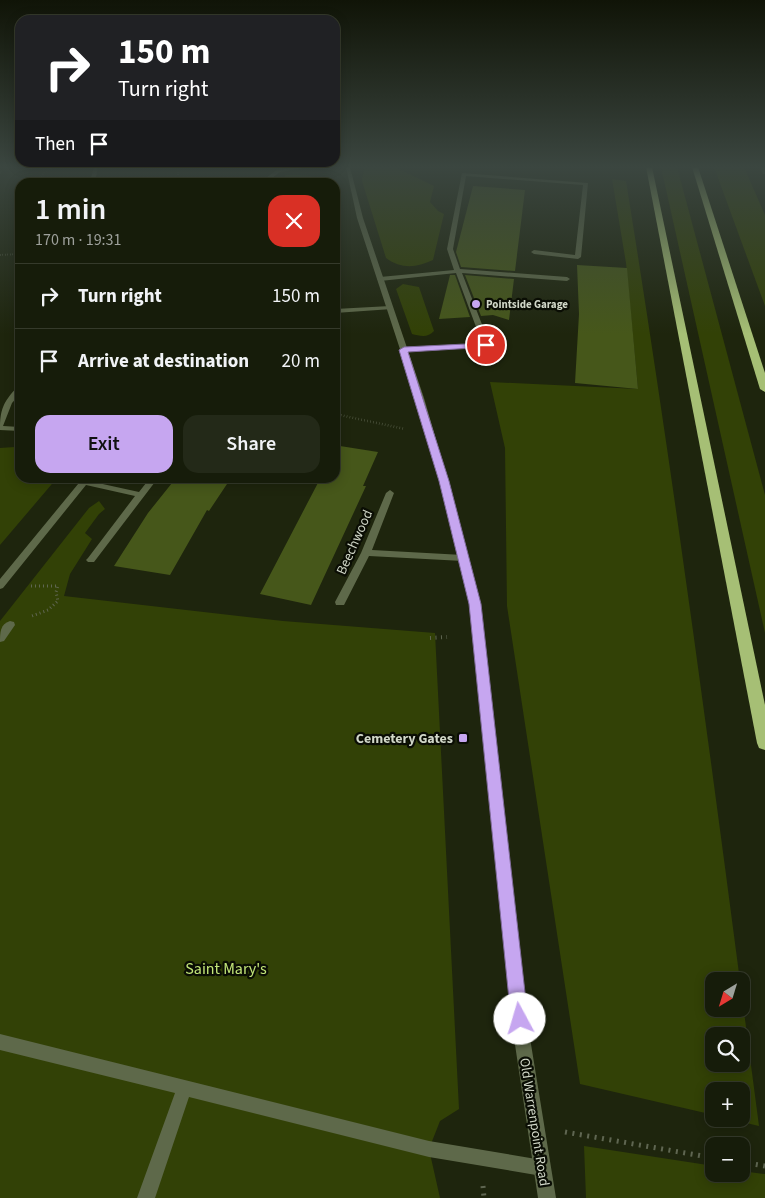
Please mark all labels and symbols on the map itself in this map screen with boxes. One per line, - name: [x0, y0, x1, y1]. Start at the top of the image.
- place label: Pointside Garage: [486, 297, 568, 312]
- marker: Pointside Garage: [470, 298, 482, 310]
- pin: [465, 324, 507, 366]
- street label: Beechwood: [332, 507, 378, 578]
- place label: Cemetery Gates: [356, 729, 453, 749]
- marker: Cemetery Gates: [457, 732, 469, 744]
- park label: Saint Mary's: [185, 958, 267, 980]
- north arrow: [705, 972, 750, 1018]
- position arrow: [493, 992, 545, 1044]
- street label: Old Warrenpoint Road: [514, 1057, 554, 1188]

